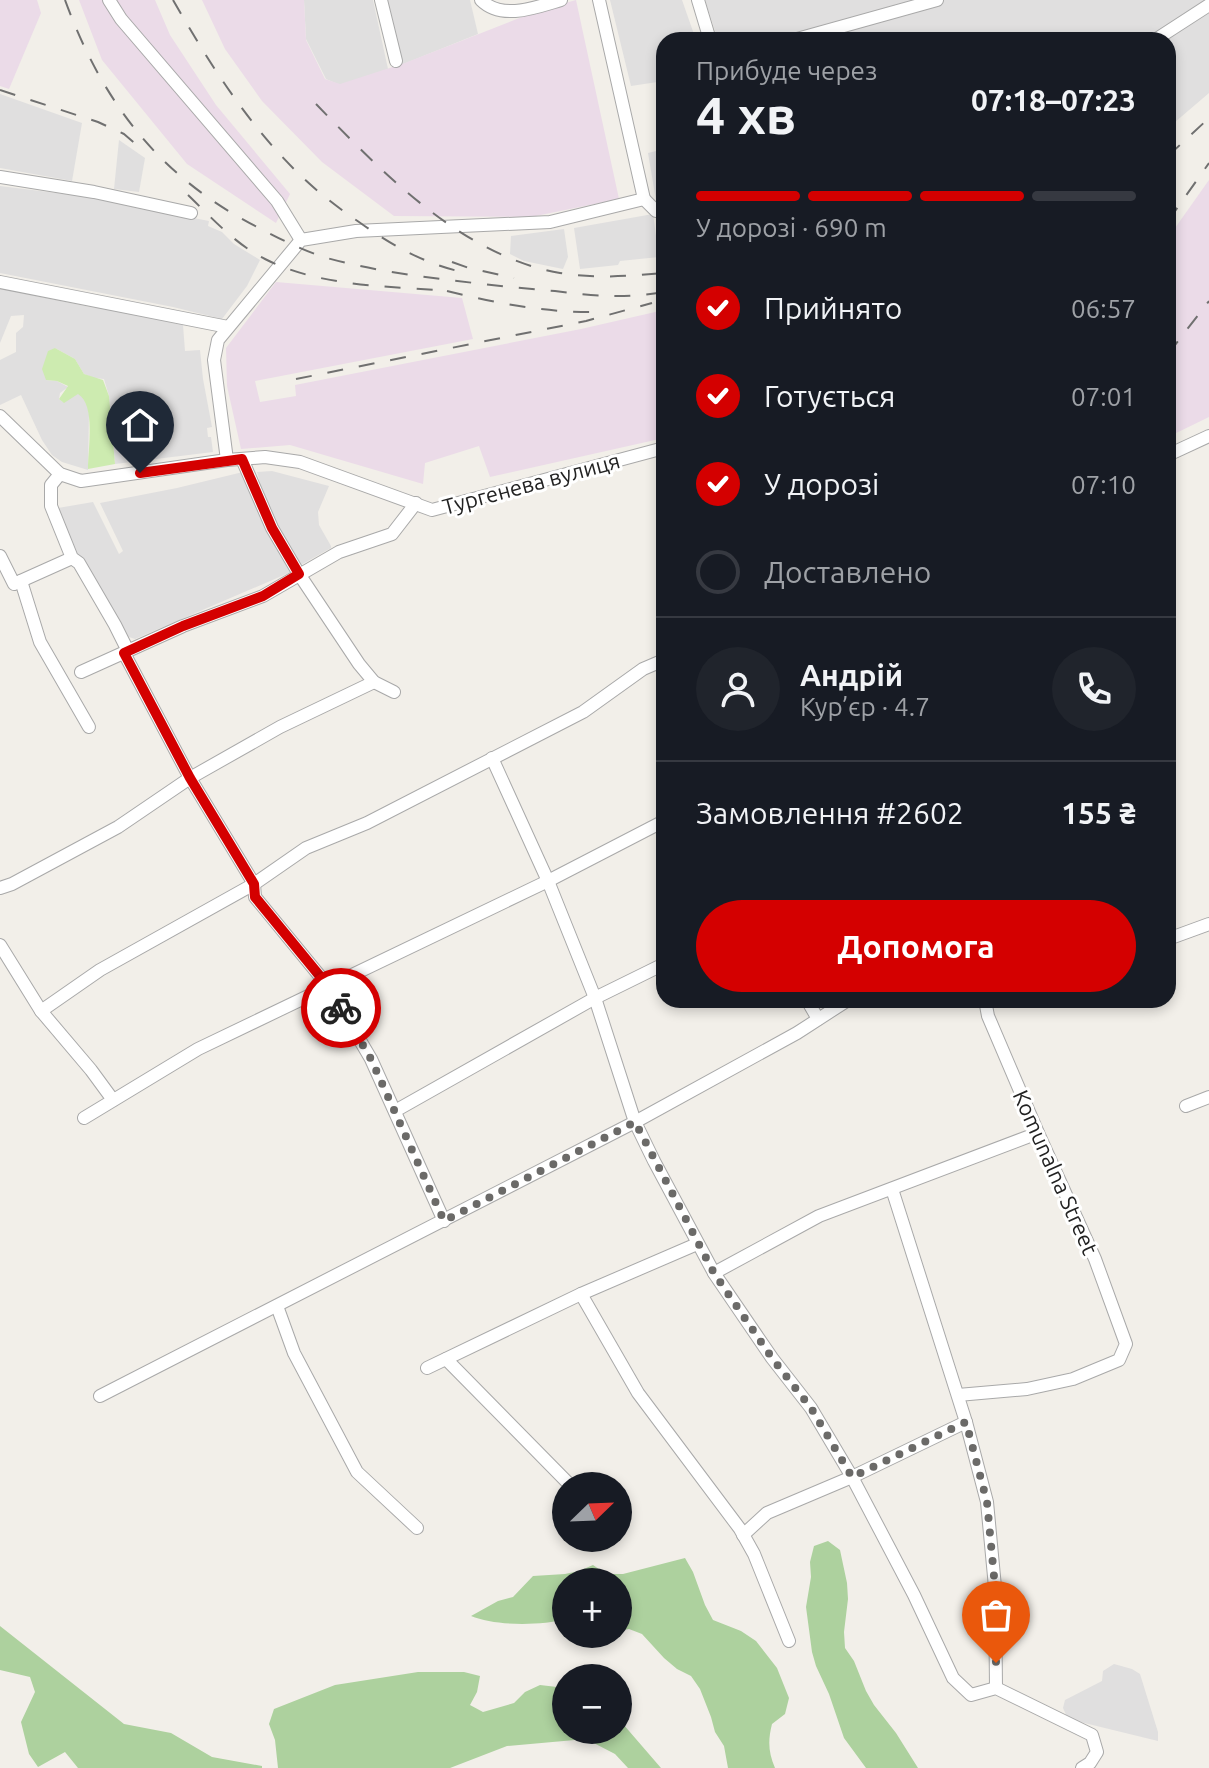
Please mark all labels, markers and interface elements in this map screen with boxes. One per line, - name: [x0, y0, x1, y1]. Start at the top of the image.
- text: Прибуде через: [696, 56, 877, 85]
- text: 07:18–07:23: [971, 83, 1136, 117]
- text: 4 хв: [696, 86, 796, 144]
- text: У дорозі · 690 m: [696, 213, 887, 242]
- icon: check: [696, 286, 740, 330]
- text: Прийнято: [764, 291, 902, 325]
- text: 06:57: [1071, 294, 1136, 323]
- icon: check: [696, 374, 740, 418]
- text: Готується: [764, 379, 895, 413]
- text: 07:01: [1071, 382, 1136, 411]
- pin: [106, 391, 174, 473]
- icon: home: [118, 403, 162, 447]
- street label: Тургенева вулиця: [439, 447, 623, 519]
- icon: check: [696, 462, 740, 506]
- text: У дорозі: [764, 467, 879, 501]
- text: 07:10: [1071, 470, 1136, 499]
- text: Доставлено: [764, 555, 931, 589]
- button: person: [696, 647, 780, 731]
- button: phone: [1052, 647, 1136, 731]
- text: Андрій: [800, 658, 903, 692]
- text: Кур’єр · 4.7: [800, 692, 930, 721]
- text: Замовлення #2602: [696, 796, 964, 830]
- text: 155 ₴: [1061, 796, 1136, 830]
- button: Допомога: [696, 900, 1136, 992]
- courier: [301, 968, 381, 1048]
- icon: bike: [319, 986, 363, 1030]
- street label: Komunalna Street: [1008, 1086, 1104, 1258]
- north arrow: [552, 1472, 632, 1552]
- map controls: [552, 1472, 632, 1744]
- button: +: [552, 1568, 632, 1648]
- pin: [962, 1581, 1030, 1663]
- icon: bag: [974, 1593, 1018, 1637]
- button: −: [552, 1664, 632, 1744]

